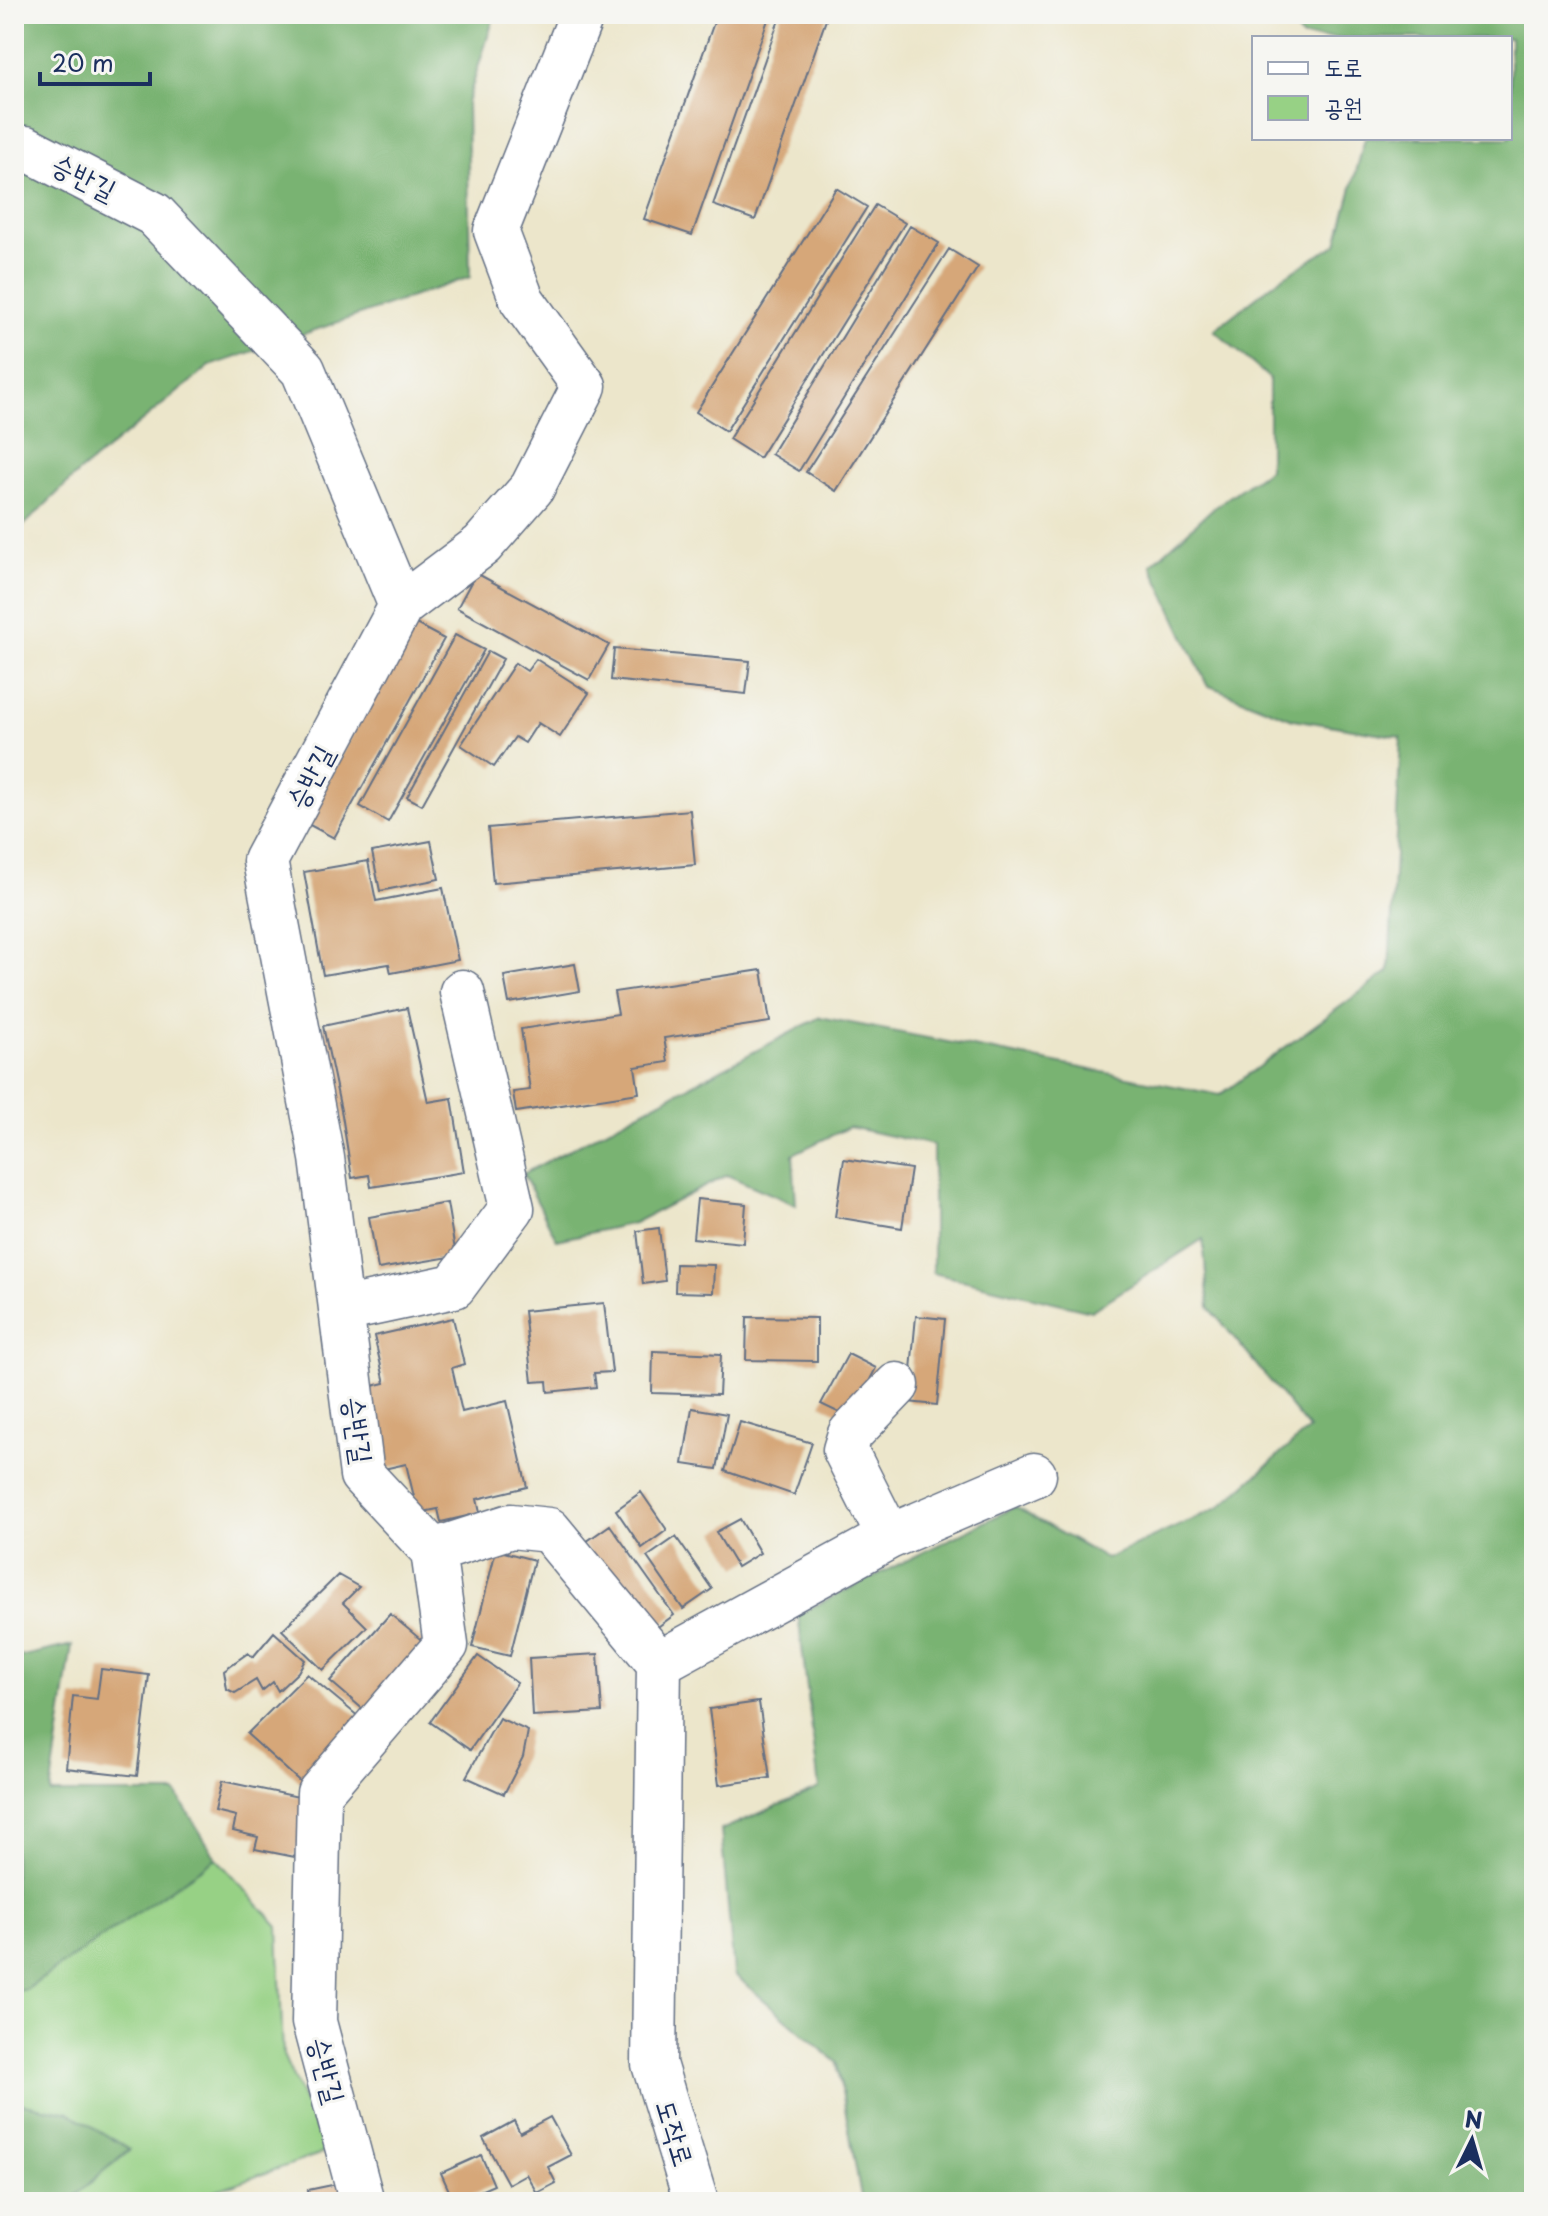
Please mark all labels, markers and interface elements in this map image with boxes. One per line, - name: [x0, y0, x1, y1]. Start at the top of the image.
- scale bar: [40, 36, 150, 86]
- legend: [1252, 36, 1512, 140]
- text: 20 m: [52, 44, 114, 80]
- text: 도로: [1324, 48, 1363, 84]
- text: 공원: [1324, 88, 1363, 124]
- street label: 승반길: [45, 141, 125, 210]
- street label: 승반길: [274, 736, 344, 816]
- street label: 승반길: [333, 1393, 385, 1466]
- street label: 승반길: [299, 2031, 358, 2108]
- street label: 도작로: [646, 2094, 707, 2171]
- north arrow: [1432, 2100, 1512, 2180]
- text: N: [1464, 2101, 1484, 2136]

